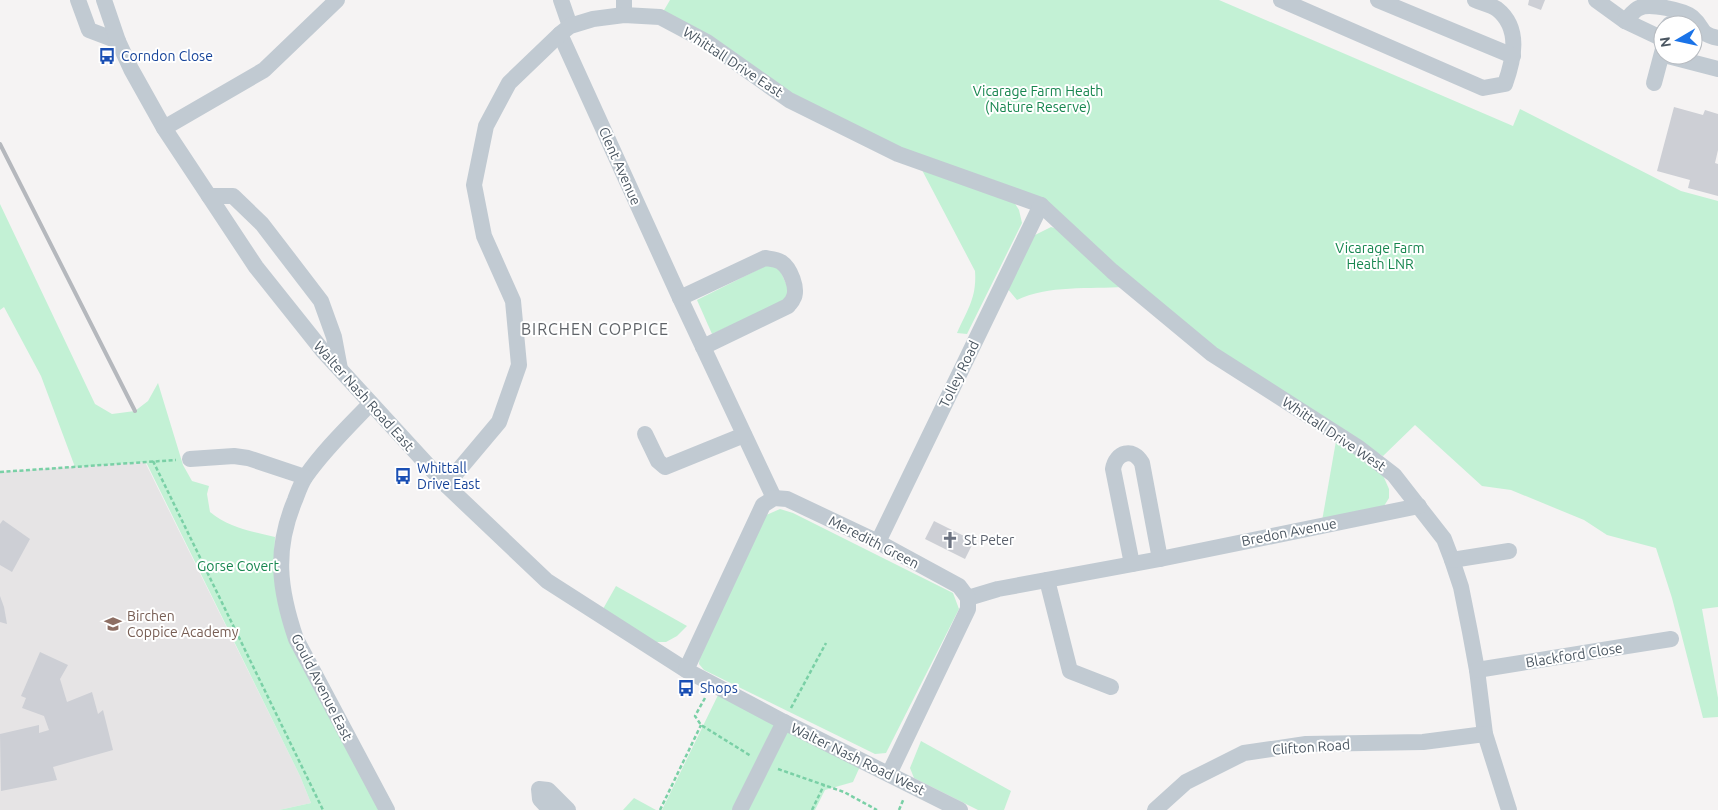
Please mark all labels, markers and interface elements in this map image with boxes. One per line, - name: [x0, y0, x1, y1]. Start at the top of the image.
- north arrow: [1653, 15, 1703, 65]
- street label: Whittall Drive East: [680, 24, 786, 101]
- text: N: [1656, 36, 1674, 48]
- bus stop icon: Corndon Close: [97, 46, 117, 66]
- place label: Corndon Close: [121, 48, 213, 64]
- park label: Vicarage Farm Heath (Nature Reserve): [973, 83, 1103, 115]
- street label: Clent Avenue: [596, 124, 644, 208]
- park label: Vicarage Farm Heath LNR: [1335, 240, 1425, 272]
- district label: BIRCHEN COPPICE: [521, 320, 669, 338]
- street label: Walter Nash Road East: [311, 338, 418, 454]
- street label: Tolley Road: [936, 338, 982, 410]
- street label: Whittall Drive West: [1279, 393, 1389, 475]
- place label: Whittall Drive East: [417, 460, 480, 492]
- bus stop icon: Whittall Drive East: [393, 466, 413, 486]
- street label: Meredith Green: [826, 512, 922, 572]
- street label: Bredon Avenue: [1240, 515, 1338, 549]
- church icon: St Peter: [940, 530, 960, 550]
- place label: St Peter: [964, 532, 1015, 548]
- park label: Gorse Covert: [197, 558, 279, 574]
- place label: Birchen Coppice Academy: [127, 608, 239, 640]
- school or university icon: Birchen Coppice Academy: [103, 614, 123, 634]
- street label: Gould Avenue East: [288, 631, 356, 743]
- street label: Blackford Close: [1524, 639, 1624, 671]
- bus stop icon: Shops: [676, 678, 696, 698]
- place label: Shops: [700, 680, 738, 696]
- street label: Walter Nash Road West: [788, 720, 928, 799]
- street label: Clifton Road: [1271, 736, 1351, 758]

